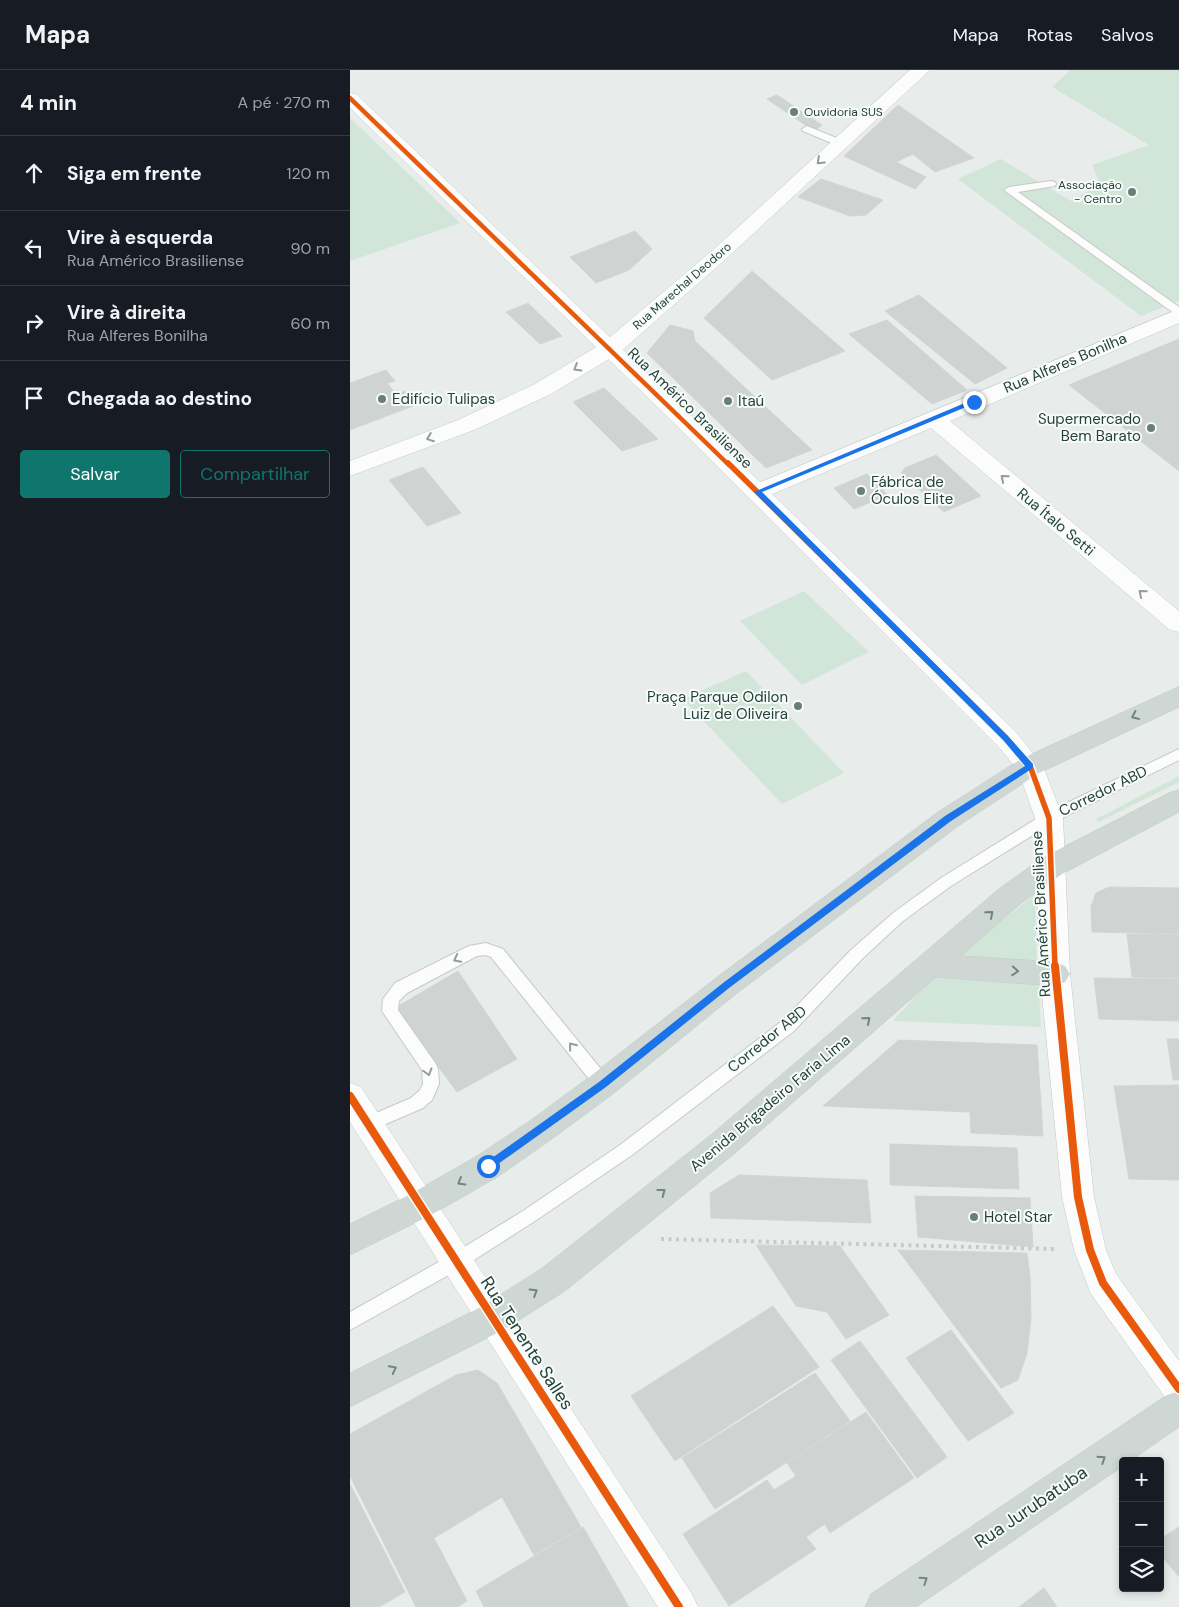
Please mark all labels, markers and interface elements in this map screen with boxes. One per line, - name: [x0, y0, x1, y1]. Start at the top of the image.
- text: Mapa: [25, 19, 90, 50]
- text: Mapa: [953, 23, 999, 47]
- text: Rotas: [1027, 23, 1073, 47]
- text: Salvos: [1101, 23, 1154, 47]
- text: 4 min: [20, 89, 77, 117]
- text: A pé · 270 m: [238, 92, 330, 113]
- place label: Ouvidoria SUS: [804, 104, 883, 120]
- marker: Ouvidoria SUS: [788, 106, 800, 118]
- one-way arrow: [816, 155, 825, 164]
- icon: ahead: [20, 159, 48, 187]
- text: Siga em frente: [67, 161, 202, 186]
- text: 120 m: [286, 163, 330, 184]
- place label: Associação - Centro: [1058, 177, 1122, 207]
- marker: Associação - Centro: [1126, 186, 1138, 198]
- text: Vire à esquerda: [67, 225, 213, 250]
- icon: left: [20, 234, 48, 262]
- text: 90 m: [290, 238, 330, 259]
- street label: Rua Marechal Deodoro: [629, 239, 735, 333]
- text: Rua Américo Brasiliense: [67, 250, 244, 271]
- text: Vire à direita: [67, 300, 186, 325]
- icon: right: [20, 309, 48, 337]
- text: 60 m: [290, 313, 330, 334]
- text: Rua Alferes Bonilha: [67, 325, 208, 346]
- street label: Rua Alferes Bonilha: [1000, 328, 1130, 398]
- street label: Rua Américo Brasiliense: [623, 343, 757, 473]
- one-way arrow: [573, 362, 582, 372]
- icon: arrive: [20, 384, 48, 412]
- text: Chegada ao destino: [67, 386, 252, 411]
- place label: Edifício Tulipas: [392, 389, 495, 409]
- place label: Itaú: [738, 391, 764, 411]
- route end: [963, 391, 986, 414]
- marker: Edifício Tulipas: [376, 393, 388, 405]
- marker: Itaú: [722, 395, 734, 407]
- place label: Supermercado Bem Barato: [1038, 409, 1141, 446]
- marker: Supermercado Bem Barato: [1145, 422, 1157, 434]
- one-way arrow: [427, 432, 435, 442]
- button: Salvar: [20, 450, 170, 498]
- button: Compartilhar: [180, 450, 330, 498]
- place label: Fábrica de Óculos Elite: [871, 472, 953, 509]
- one-way arrow: [1000, 474, 1009, 483]
- street label: Rua Ítalo Setti: [1013, 484, 1099, 560]
- marker: Fábrica de Óculos Elite: [855, 485, 867, 497]
- one-way arrow: [1138, 590, 1147, 599]
- place label: Praça Parque Odilon Luiz de Oliveira: [647, 687, 788, 724]
- marker: Praça Parque Odilon Luiz de Oliveira: [792, 700, 804, 712]
- one-way arrow: [1131, 710, 1140, 721]
- street label: Corredor ABD: [1055, 761, 1151, 821]
- street label: Rua Américo Brasiliense: [1027, 831, 1055, 997]
- one-way arrow: [984, 911, 993, 920]
- one-way arrow: [453, 953, 462, 963]
- one-way arrow: [1011, 965, 1019, 976]
- street label: Corredor ABD: [723, 1001, 811, 1077]
- one-way arrow: [861, 1017, 870, 1026]
- street label: Avenida Brigadeiro Faria Lima: [686, 1030, 854, 1176]
- one-way arrow: [570, 1043, 578, 1052]
- one-way arrow: [422, 1067, 433, 1076]
- route start: [477, 1155, 500, 1178]
- one-way arrow: [457, 1175, 466, 1185]
- one-way arrow: [656, 1190, 665, 1198]
- place label: Hotel Star: [984, 1207, 1053, 1227]
- marker: Hotel Star: [968, 1211, 980, 1223]
- street label: Rua Tenente Salles: [475, 1272, 579, 1414]
- one-way arrow: [528, 1289, 537, 1298]
- one-way arrow: [388, 1365, 397, 1375]
- one-way arrow: [1096, 1456, 1105, 1465]
- map controls: [1119, 1457, 1164, 1592]
- button: +: [1119, 1457, 1164, 1502]
- street label: Rua Jurubatuba: [970, 1460, 1092, 1554]
- button: −: [1119, 1502, 1164, 1547]
- button: layers: [1119, 1547, 1164, 1592]
- one-way arrow: [918, 1577, 928, 1586]

